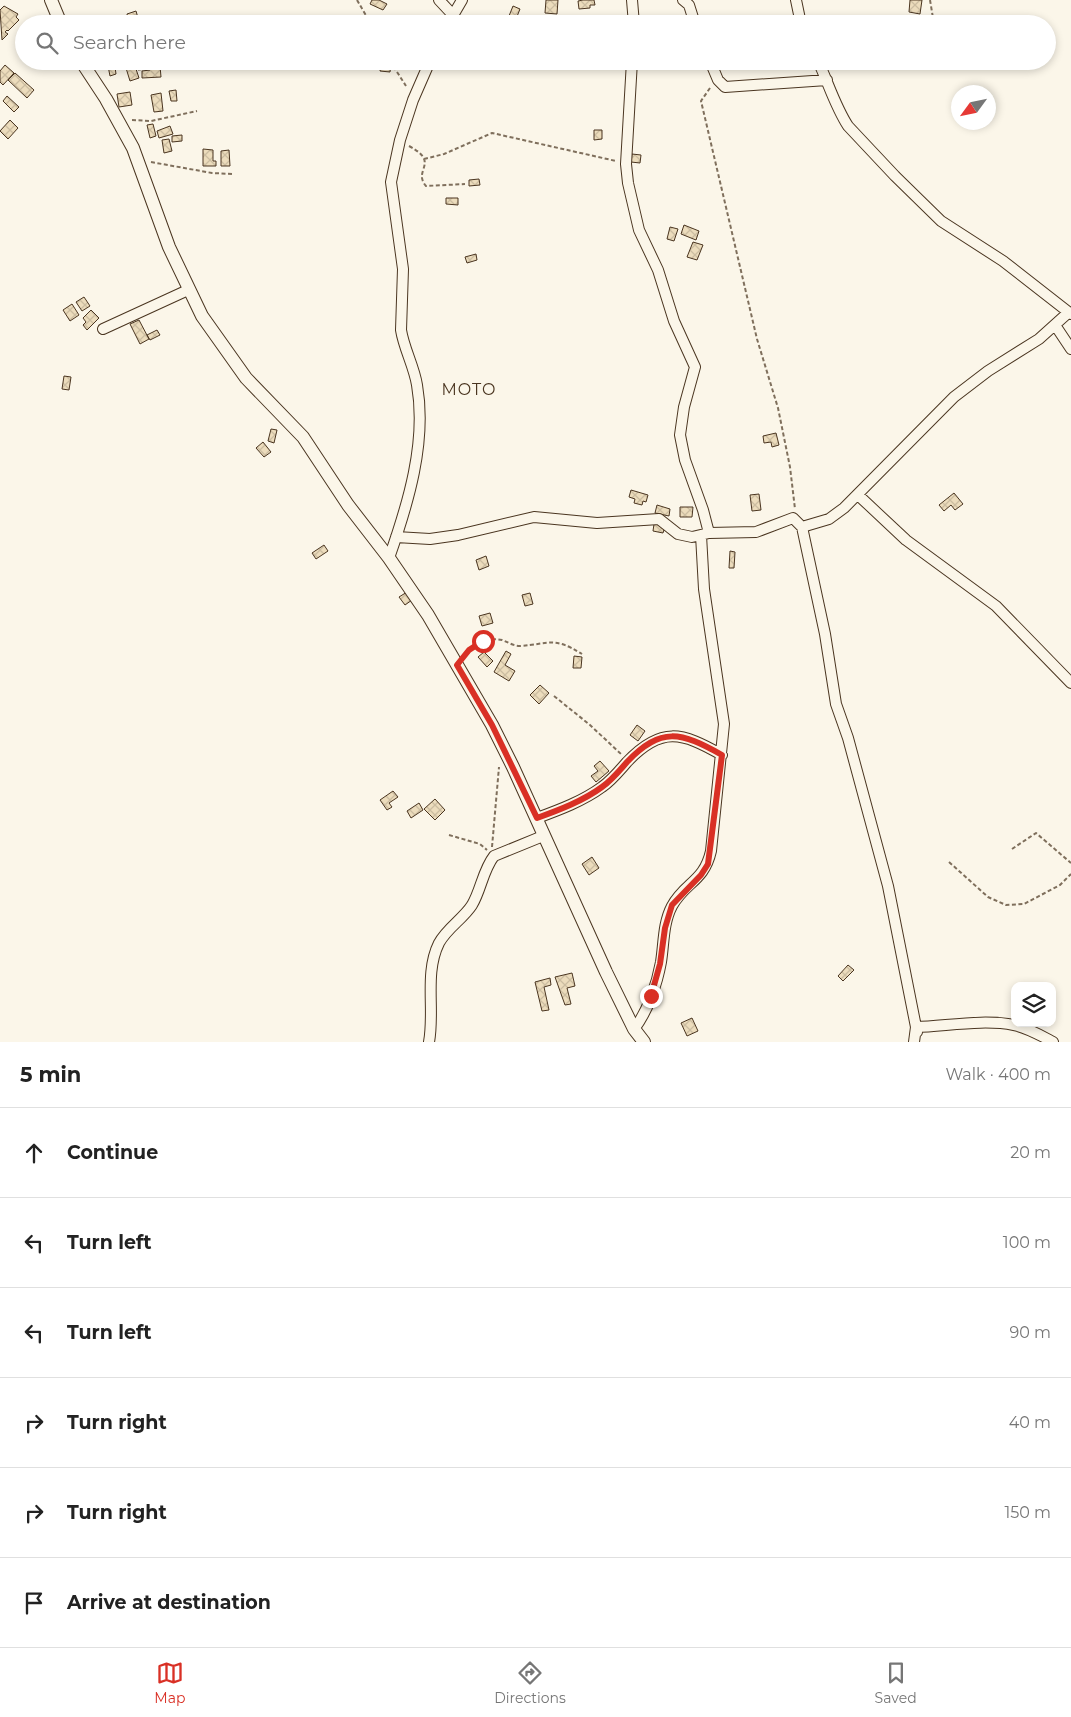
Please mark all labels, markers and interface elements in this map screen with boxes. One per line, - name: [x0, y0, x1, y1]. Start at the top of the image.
- search box: [15, 15, 1056, 70]
- icon: search: [33, 29, 61, 57]
- text: Search here: [73, 31, 186, 54]
- north arrow: [951, 85, 996, 130]
- district label: MOTO: [442, 380, 497, 399]
- route start: [472, 630, 495, 653]
- map controls: [1011, 982, 1056, 1027]
- button: layers: [1011, 982, 1056, 1027]
- route end: [640, 985, 663, 1008]
- text: 5 min: [20, 1062, 81, 1087]
- text: Walk · 400 m: [945, 1065, 1051, 1084]
- icon: ahead: [20, 1139, 48, 1167]
- text: Continue: [67, 1141, 158, 1164]
- text: 20 m: [1010, 1143, 1051, 1162]
- icon: left: [20, 1229, 48, 1257]
- text: Turn left: [67, 1231, 152, 1254]
- text: 100 m: [1003, 1233, 1051, 1252]
- icon: left: [20, 1319, 48, 1347]
- text: Turn left: [67, 1321, 152, 1344]
- text: 90 m: [1009, 1323, 1051, 1342]
- icon: right: [20, 1409, 48, 1437]
- text: Turn right: [67, 1411, 167, 1434]
- text: 40 m: [1009, 1413, 1051, 1432]
- icon: right: [20, 1499, 48, 1527]
- text: Turn right: [67, 1501, 167, 1524]
- text: 150 m: [1004, 1503, 1051, 1522]
- icon: arrive: [20, 1589, 48, 1617]
- text: Arrive at destination: [67, 1591, 271, 1614]
- tab: Map: [154, 1659, 185, 1707]
- tab: Directions: [494, 1659, 566, 1707]
- tab: Saved: [875, 1659, 917, 1707]

